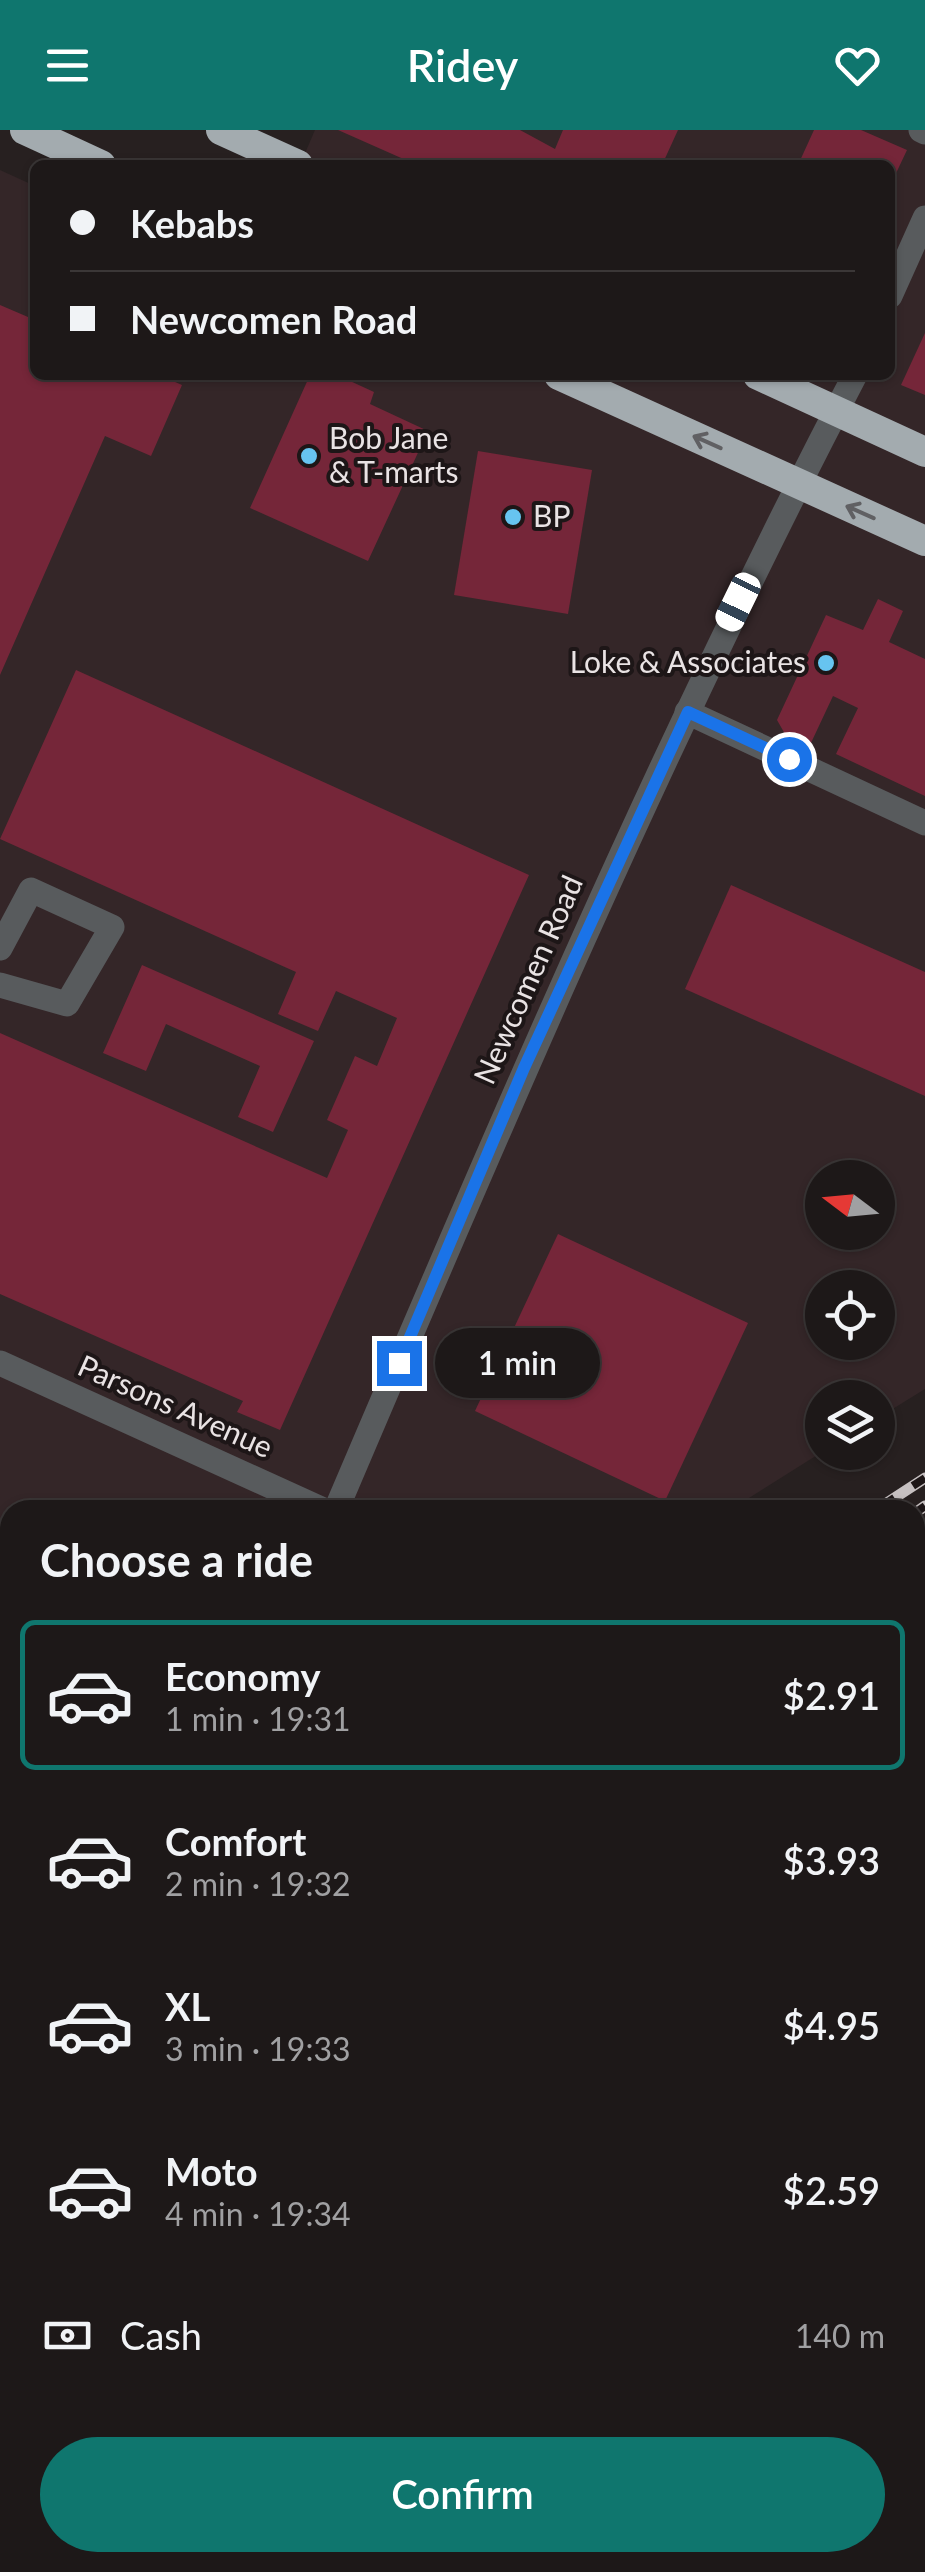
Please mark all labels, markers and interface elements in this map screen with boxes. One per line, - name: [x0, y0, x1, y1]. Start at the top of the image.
- icon: menu: [40, 38, 95, 93]
- text: Ridey: [407, 38, 518, 92]
- icon: heart: [830, 38, 885, 93]
- text: Kebabs: [130, 200, 254, 246]
- text: Newcomen Road: [130, 296, 417, 342]
- place label: Bob Jane & T-marts: [329, 419, 458, 489]
- one-way arrow: [693, 432, 723, 451]
- marker: Bob Jane & T-marts: [298, 445, 320, 467]
- place label: BP: [533, 497, 570, 533]
- one-way arrow: [846, 502, 876, 520]
- marker: BP: [502, 506, 524, 528]
- car: [711, 568, 765, 636]
- place label: Loke & Associates: [570, 643, 806, 679]
- marker: Loke & Associates: [815, 652, 837, 674]
- route start: [767, 737, 812, 782]
- street label: Newcomen Road: [465, 870, 589, 1089]
- north arrow: [805, 1160, 895, 1250]
- map controls: [805, 1160, 895, 1470]
- button: locate: [805, 1270, 895, 1360]
- callout: 1 min: [434, 1328, 599, 1398]
- route end: [377, 1341, 422, 1386]
- text: 1 min: [478, 1343, 557, 1382]
- street label: Parsons Avenue: [73, 1346, 279, 1464]
- button: layers: [805, 1380, 895, 1470]
- text: Choose a ride: [40, 1533, 313, 1587]
- icon: car: [45, 1650, 135, 1740]
- text: Economy: [165, 1653, 320, 1699]
- text: $2.91: [783, 1672, 880, 1718]
- text: 1 min · 19:31: [165, 1699, 351, 1738]
- icon: car: [45, 1815, 135, 1905]
- text: Comfort: [165, 1818, 306, 1864]
- text: $3.93: [783, 1837, 880, 1883]
- text: 2 min · 19:32: [165, 1864, 351, 1903]
- icon: car: [45, 1980, 135, 2070]
- text: XL: [165, 1983, 210, 2029]
- text: $4.95: [783, 2002, 880, 2048]
- text: 3 min · 19:33: [165, 2029, 351, 2068]
- icon: car: [45, 2145, 135, 2235]
- text: Moto: [165, 2148, 258, 2194]
- text: $2.59: [783, 2167, 880, 2213]
- text: 4 min · 19:34: [165, 2194, 351, 2233]
- icon: cash: [40, 2308, 95, 2363]
- text: Cash: [120, 2312, 202, 2358]
- text: 140 m: [795, 2316, 885, 2355]
- button: Confirm: [40, 2437, 885, 2552]

